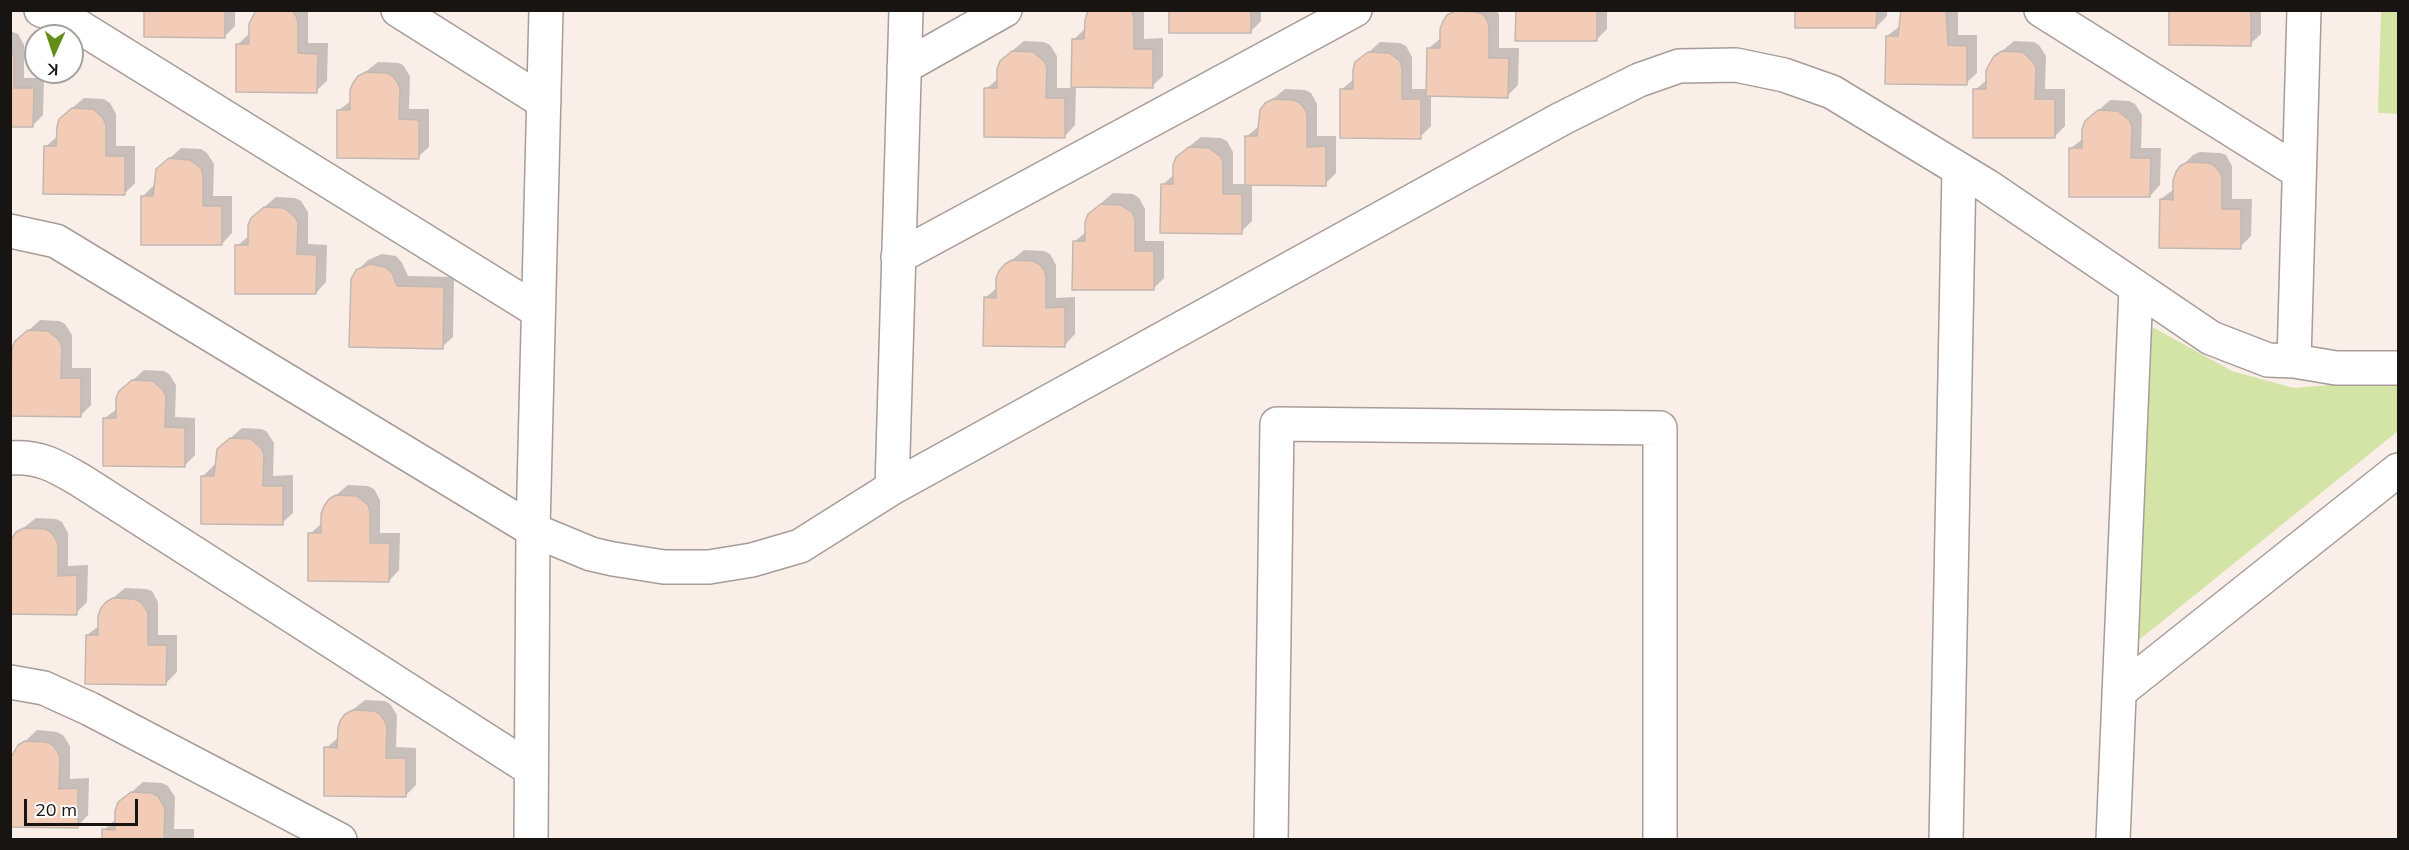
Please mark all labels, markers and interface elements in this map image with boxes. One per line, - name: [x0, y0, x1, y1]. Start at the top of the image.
- north arrow: [24, 24, 84, 84]
- text: K: [47, 60, 59, 80]
- scale bar: [27, 787, 141, 825]
- text: 20 m: [35, 798, 77, 821]

